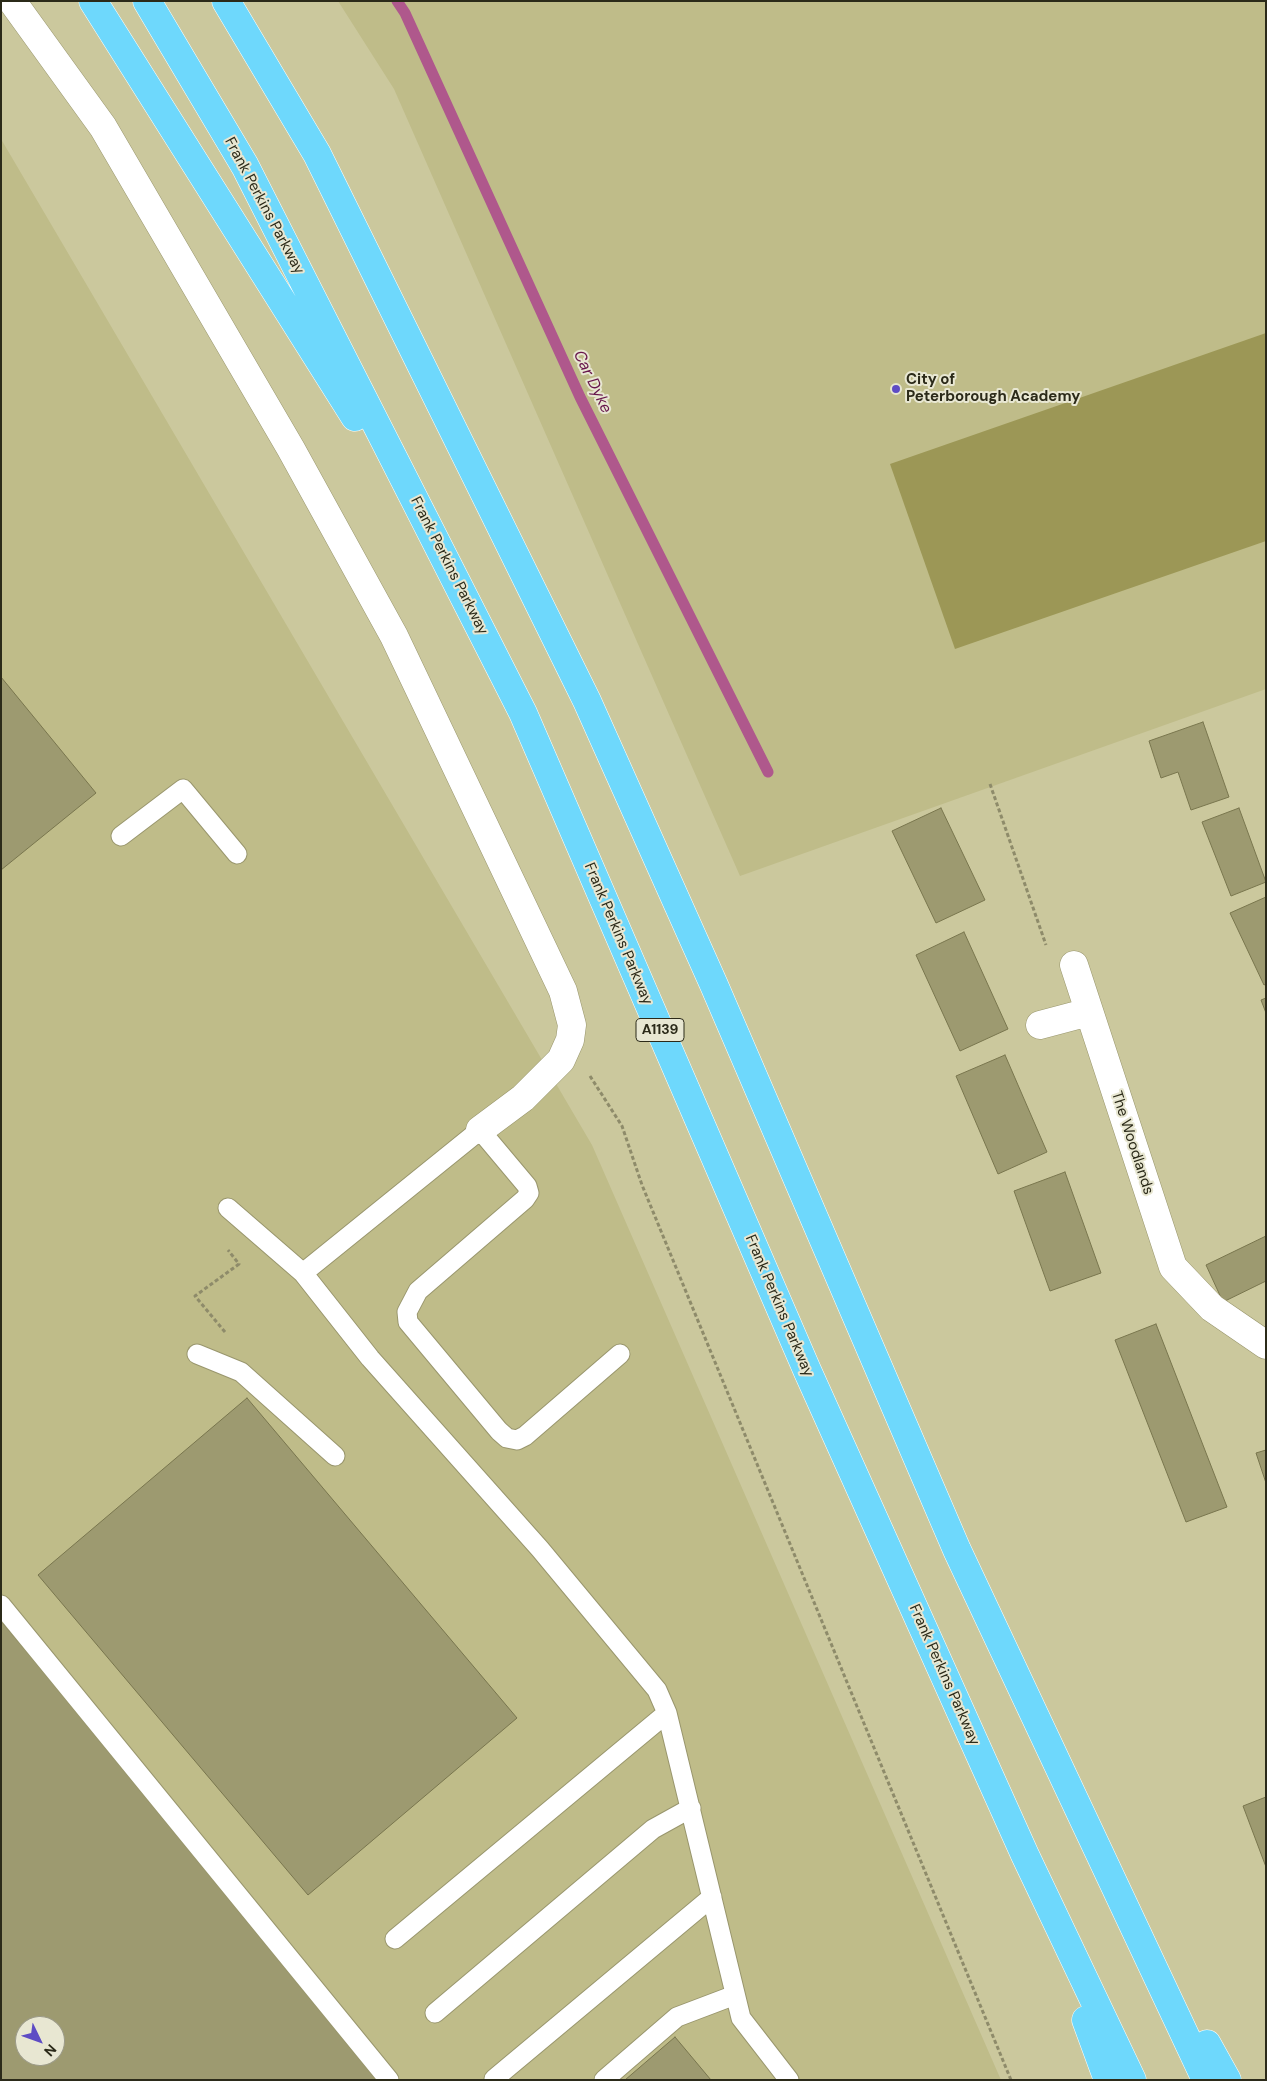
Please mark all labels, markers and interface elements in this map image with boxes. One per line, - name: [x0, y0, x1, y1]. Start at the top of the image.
- street label: Frank Perkins Parkway: [220, 134, 308, 278]
- water label: Car Dyke: [569, 347, 615, 417]
- place label: City of Peterborough Academy: [906, 371, 1080, 406]
- marker: City of Peterborough Academy: [890, 383, 902, 395]
- street label: Frank Perkins Parkway: [406, 494, 492, 638]
- street label: Frank Perkins Parkway: [580, 860, 656, 1008]
- road number: A1139: [636, 1018, 684, 1042]
- street label: The Woodlands: [1107, 1089, 1157, 1197]
- street label: Frank Perkins Parkway: [741, 1232, 817, 1380]
- street label: Frank Perkins Parkway: [905, 1602, 983, 1748]
- north arrow: [15, 2016, 65, 2066]
- text: N: [40, 2041, 61, 2060]

